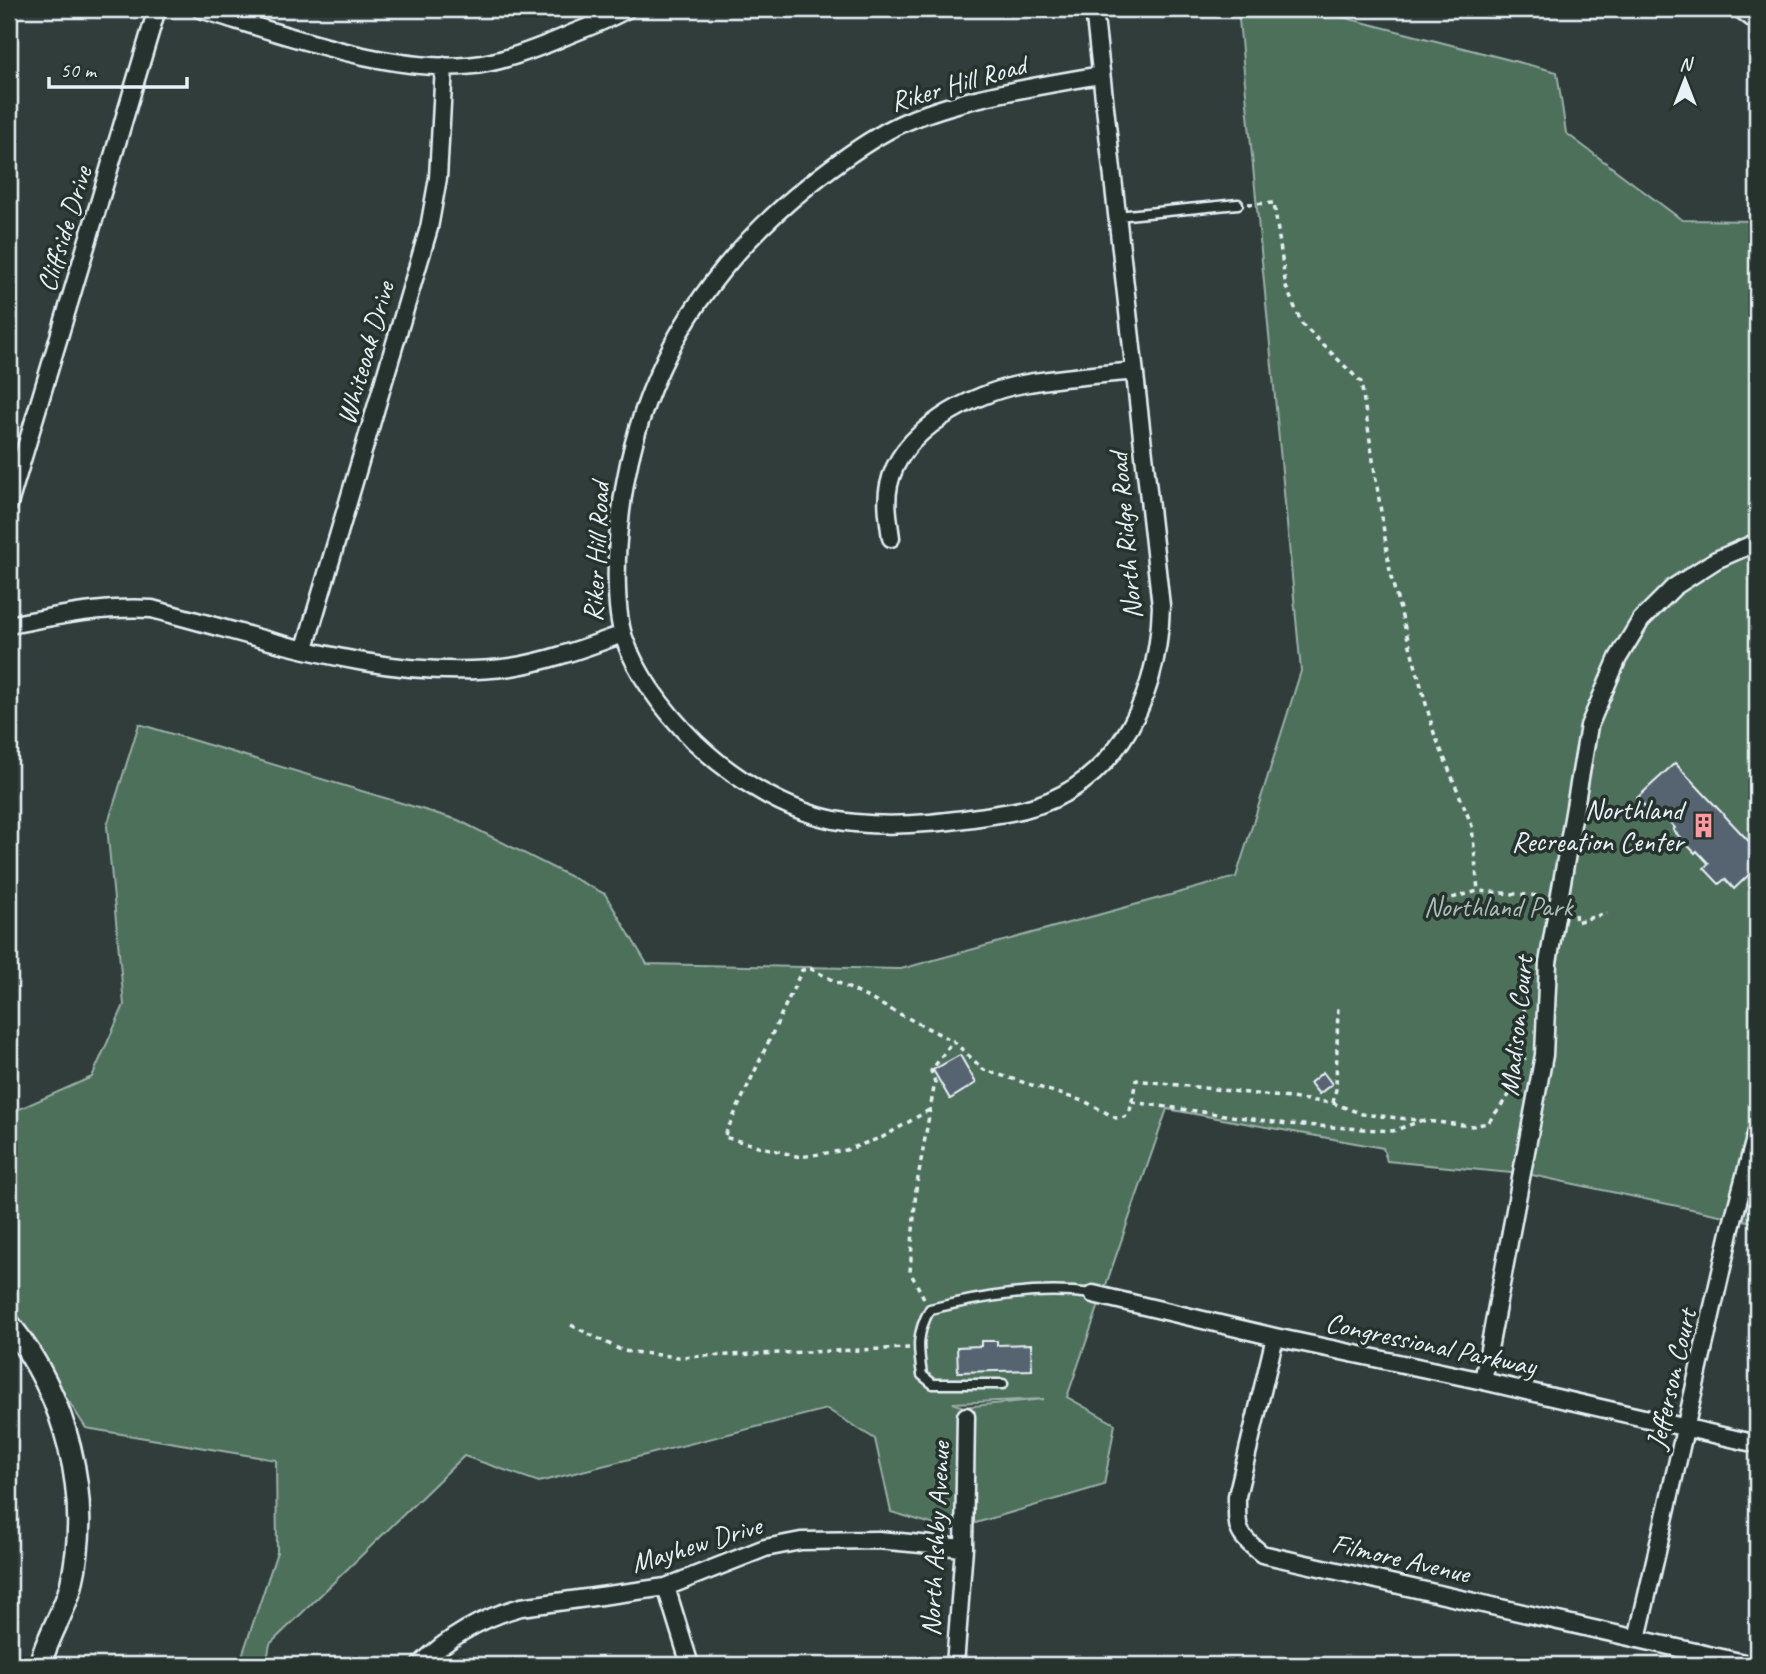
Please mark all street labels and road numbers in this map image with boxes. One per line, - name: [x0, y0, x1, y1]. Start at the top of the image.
- street label: Riker Hill Road: [886, 46, 1034, 119]
- street label: Cliffside Drive: [28, 160, 100, 296]
- street label: Whiteoak Drive: [328, 276, 403, 428]
- street label: North Ridge Road: [1100, 447, 1150, 621]
- street label: Riker Hill Road: [575, 477, 617, 623]
- street label: Madison Court: [1491, 952, 1541, 1098]
- street label: Jefferson Court: [1638, 1303, 1705, 1454]
- street label: Congressional Parkway: [1323, 1305, 1542, 1384]
- street label: North Ashby Avenue: [912, 1439, 958, 1637]
- street label: Mayhew Drive: [627, 1507, 767, 1580]
- street label: Filmore Avenue: [1329, 1525, 1475, 1591]

